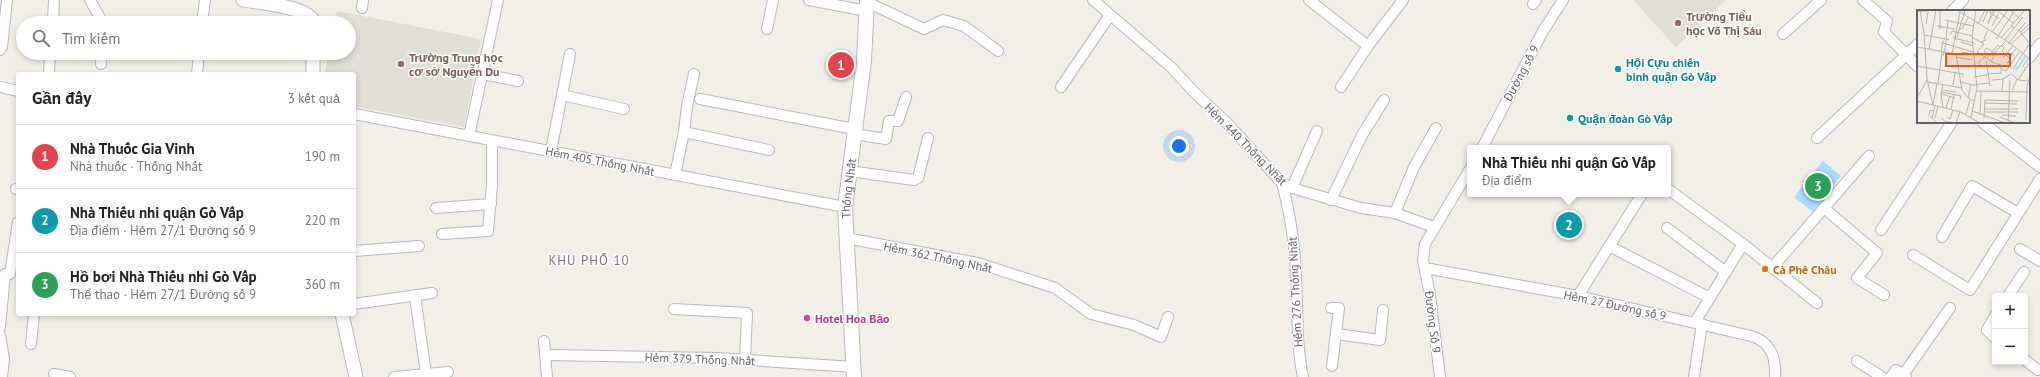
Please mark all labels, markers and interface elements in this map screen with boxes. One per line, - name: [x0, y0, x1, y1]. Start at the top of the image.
- place label: Trường Tiểu học Võ Thị Sáu: [1686, 9, 1762, 38]
- inset map: [1917, 10, 2030, 123]
- search box: [16, 16, 356, 60]
- marker: Trường Tiểu học Võ Thị Sáu: [1673, 18, 1683, 28]
- icon: search: [30, 27, 52, 49]
- text: Tìm kiếm: [62, 29, 120, 48]
- street label: Đường số 9: [1500, 42, 1542, 104]
- place label: Trường Trung học cơ sở Nguyễn Du: [409, 50, 503, 79]
- pin: 1: [828, 50, 854, 80]
- place label: Hội Cựu chiến binh quận Gò Vấp: [1626, 55, 1717, 84]
- marker: Trường Trung học cơ sở Nguyễn Du: [396, 59, 406, 69]
- marker: Hội Cựu chiến binh quận Gò Vấp: [1613, 64, 1623, 74]
- text: Gần đây: [32, 87, 91, 109]
- text: 3 kết quả: [288, 90, 340, 107]
- street label: Hẻm 440 Thống Nhất: [1202, 100, 1290, 188]
- place label: Quận đoàn Gò Vấp: [1578, 111, 1673, 126]
- marker: Quận đoàn Gò Vấp: [1565, 113, 1575, 123]
- your location: [1169, 136, 1189, 156]
- text: Nhà Thuốc Gia Vinh: [70, 139, 195, 158]
- street label: Hẻm 405 Thống Nhất: [544, 143, 656, 179]
- popup: [1467, 145, 1671, 197]
- text: 1: [41, 148, 49, 165]
- text: 190 m: [305, 148, 340, 165]
- text: Nhà Thiếu nhi quận Gò Vấp: [1482, 153, 1656, 172]
- street label: Thống Nhất: [837, 157, 859, 219]
- text: Nhà thuốc · Thống Nhất: [70, 158, 202, 175]
- pin: 3: [1805, 171, 1831, 201]
- text: Địa điểm: [1482, 172, 1532, 189]
- text: Nhà Thiếu nhi quận Gò Vấp: [70, 203, 244, 222]
- pin: 2: [1556, 210, 1582, 240]
- text: 2: [41, 212, 49, 229]
- text: 220 m: [305, 212, 340, 229]
- text: Địa điểm · Hẻm 27/1 Đường số 9: [70, 222, 256, 239]
- street label: Hẻm 276 Thống Nhất: [1285, 236, 1305, 348]
- street label: Hẻm 362 Thống Nhất: [882, 238, 994, 276]
- district label: KHU PHỐ 10: [548, 252, 630, 269]
- place label: Cà Phê Châu: [1773, 262, 1837, 277]
- marker: Cà Phê Châu: [1760, 264, 1770, 274]
- text: Hồ bơi Nhà Thiếu nhi Gò Vấp: [70, 267, 257, 286]
- text: 3: [41, 276, 49, 293]
- text: 360 m: [305, 276, 340, 293]
- text: Thể thao · Hẻm 27/1 Đường số 9: [70, 286, 256, 303]
- street label: Hẻm 27 Đường số 9: [1562, 287, 1668, 323]
- street label: Đường Số 9: [1422, 289, 1444, 354]
- map controls: [1992, 293, 2028, 365]
- button: +: [1992, 293, 2028, 329]
- place label: Hotel Hoa Bảo: [815, 311, 890, 326]
- marker: Hotel Hoa Bảo: [802, 313, 812, 323]
- button: −: [1992, 329, 2028, 365]
- street label: Hẻm 379 Thống Nhất: [644, 350, 756, 368]

